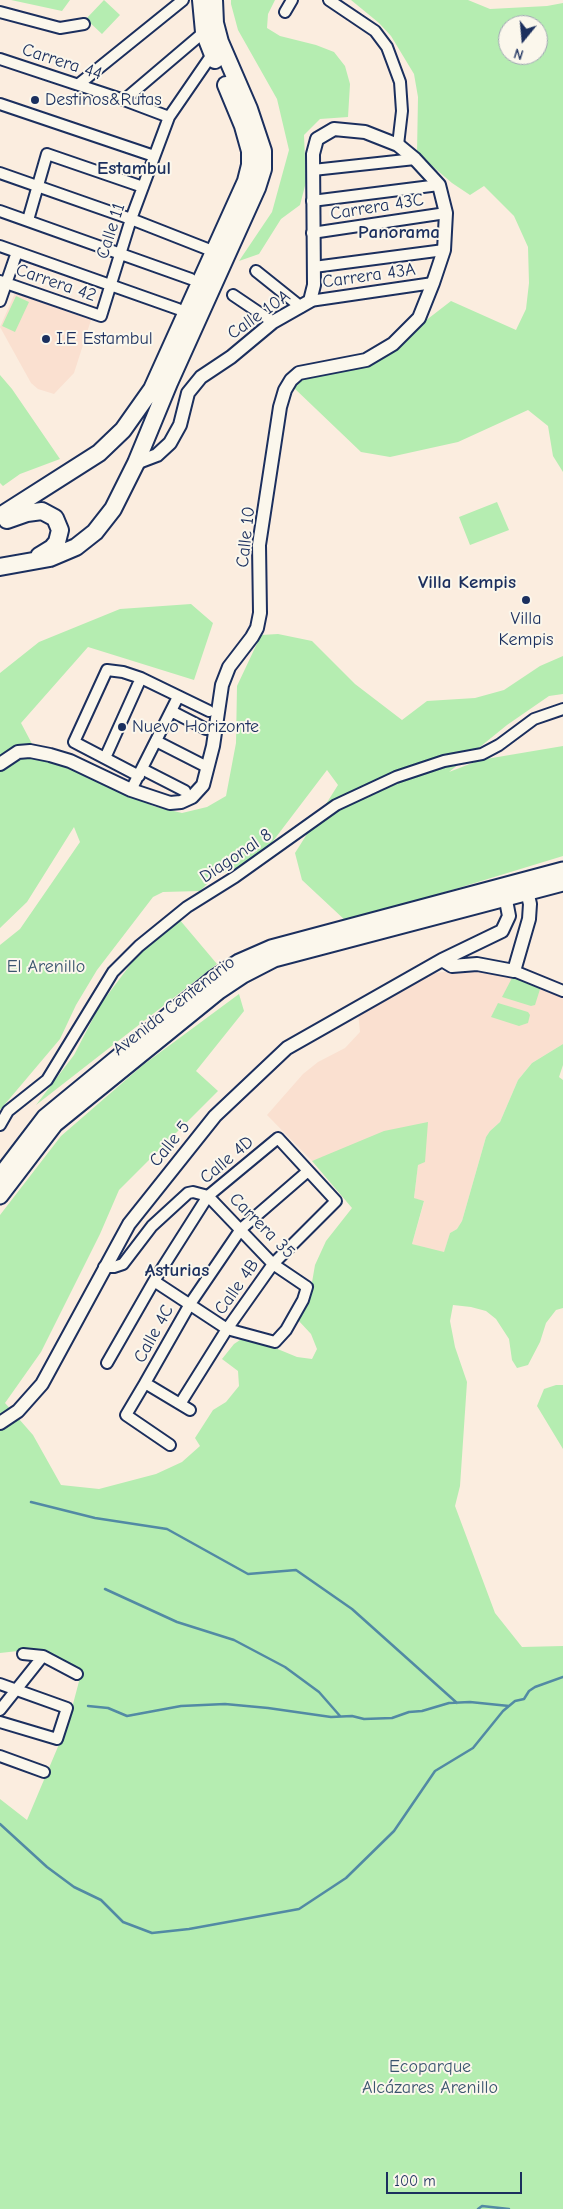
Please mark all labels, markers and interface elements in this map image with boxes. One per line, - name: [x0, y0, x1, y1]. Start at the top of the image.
- north arrow: [498, 15, 548, 65]
- street label: Carrera 44: [19, 39, 105, 85]
- text: N: [512, 44, 526, 63]
- place label: Destinos&Rutas: [45, 89, 162, 111]
- marker: Destinos&Rutas: [29, 94, 41, 106]
- district label: Estambul: [97, 158, 171, 180]
- street label: Carrera 43C: [329, 189, 425, 225]
- street label: Calle 11: [92, 200, 130, 262]
- district label: Panorama: [358, 222, 440, 244]
- street label: Carrera 42: [13, 259, 99, 307]
- street label: Carrera 43A: [321, 259, 417, 293]
- street label: Calle 10A: [223, 286, 295, 344]
- place label: I.E Estambul: [56, 328, 153, 350]
- marker: I.E Estambul: [40, 333, 52, 345]
- street label: Calle 10: [232, 505, 260, 569]
- district label: Villa Kempis: [418, 572, 516, 594]
- marker: Villa Kempis: [520, 594, 532, 606]
- place label: Villa Kempis: [498, 608, 554, 650]
- place label: Nuevo Horizonte: [132, 716, 259, 738]
- marker: Nuevo Horizonte: [116, 721, 128, 733]
- street label: Diagonal 8: [196, 824, 276, 888]
- street label: Avenida Centenario: [109, 952, 239, 1060]
- park label: El Arenillo: [7, 956, 85, 978]
- street label: Calle 5: [145, 1117, 195, 1171]
- street label: Calle 4D: [196, 1131, 258, 1189]
- street label: Carrera 35: [225, 1189, 299, 1263]
- street label: Calle 4B: [210, 1255, 264, 1319]
- district label: Asturias: [145, 1260, 209, 1282]
- street label: Calle 4C: [129, 1301, 179, 1367]
- park label: Ecoparque Alcázares Arenillo: [362, 2056, 498, 2098]
- scale bar: [388, 2162, 524, 2194]
- text: 100 m: [394, 2172, 436, 2190]

